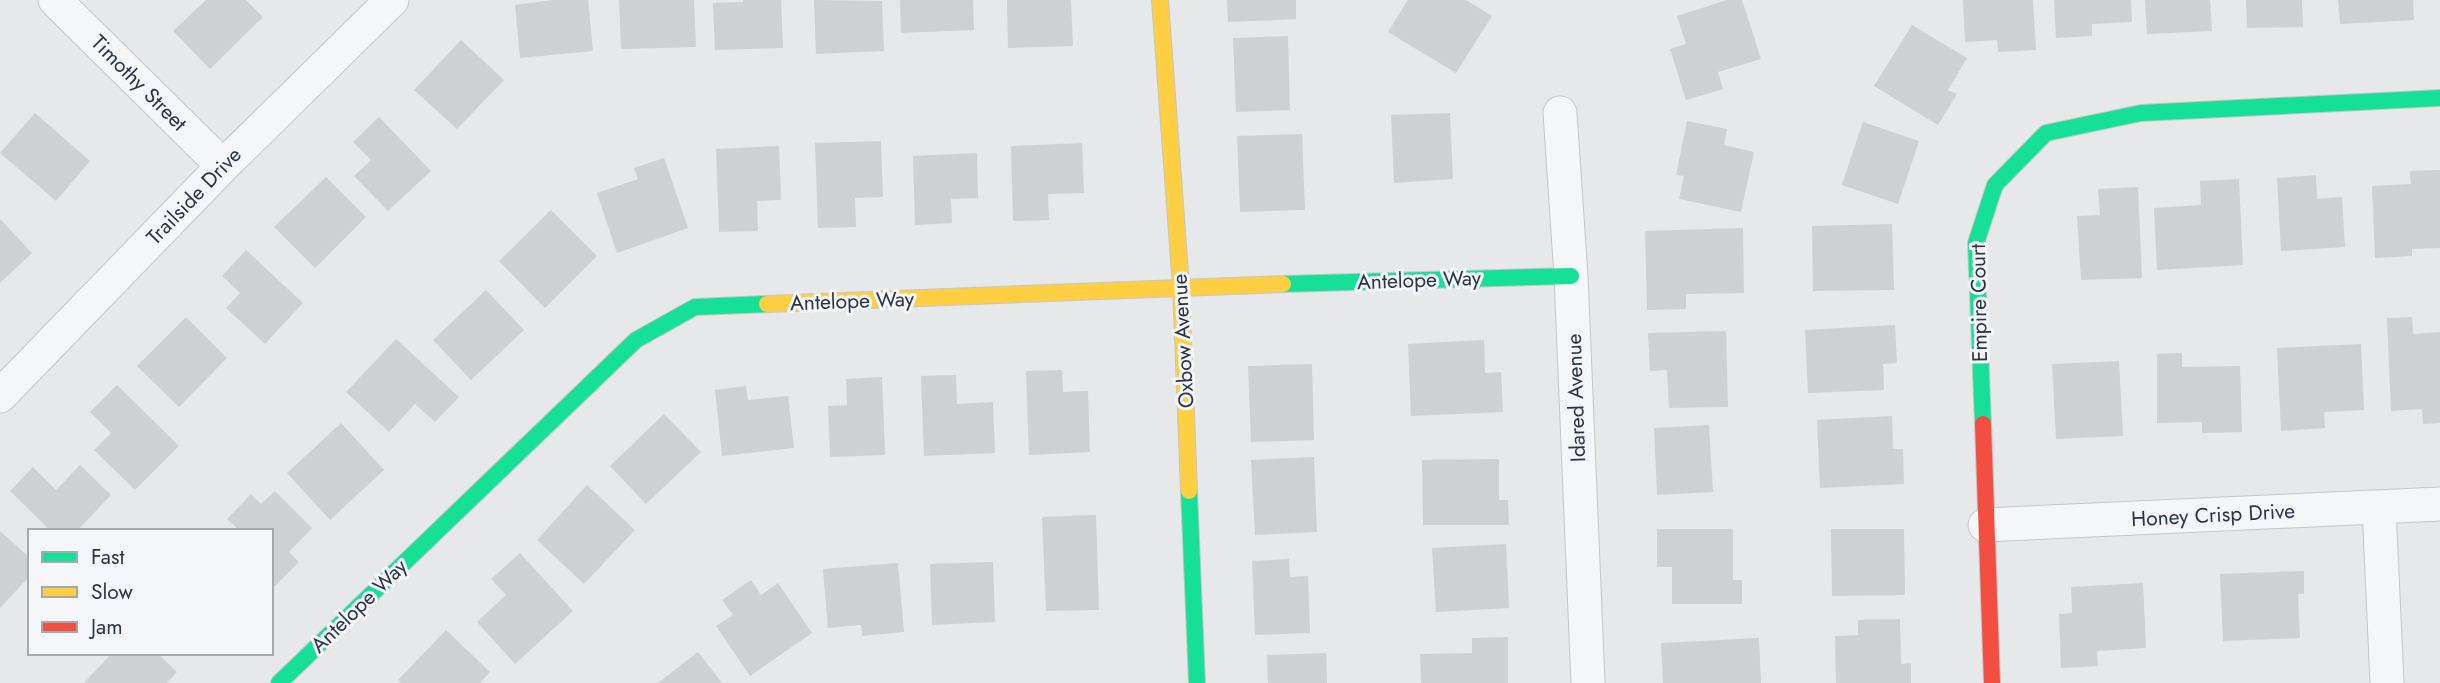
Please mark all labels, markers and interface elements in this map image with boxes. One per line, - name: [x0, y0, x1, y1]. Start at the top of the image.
- street label: Timothy Street: [84, 28, 194, 138]
- street label: Trailside Drive: [140, 140, 248, 252]
- street label: Empire Court: [1963, 244, 1995, 362]
- street label: Antelope Way: [1356, 263, 1482, 297]
- street label: Oxbow Avenue: [1164, 273, 1201, 409]
- street label: Antelope Way: [789, 284, 915, 318]
- street label: Idared Avenue: [1559, 333, 1593, 463]
- street label: Honey Crisp Drive: [2130, 496, 2296, 534]
- legend: [28, 529, 273, 655]
- text: Fast: [91, 542, 124, 572]
- street label: Antelope Way: [304, 552, 415, 660]
- text: Slow: [91, 577, 133, 607]
- text: Jam: [88, 612, 123, 642]

